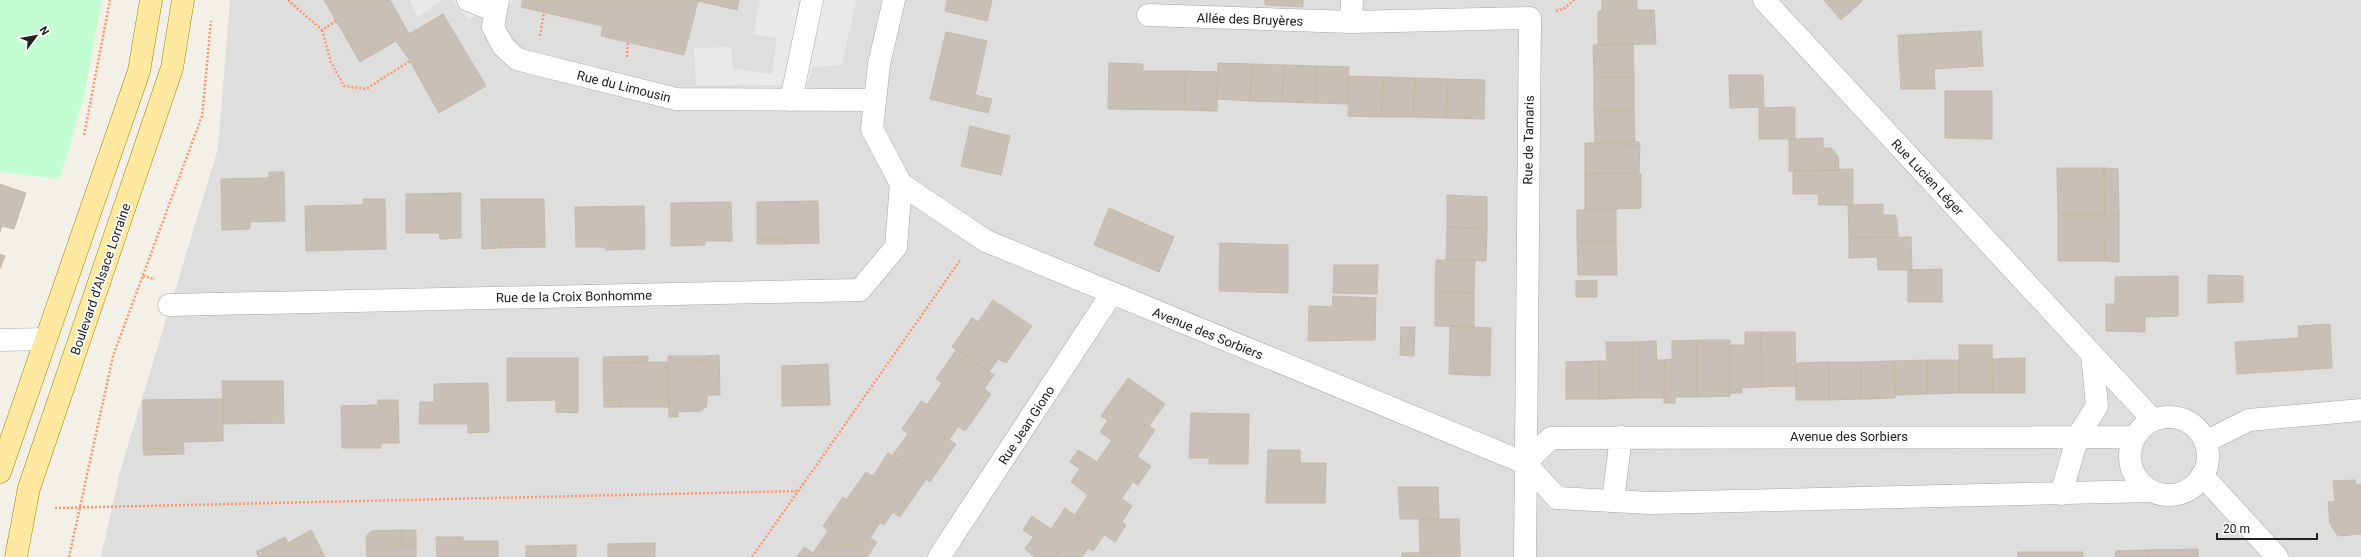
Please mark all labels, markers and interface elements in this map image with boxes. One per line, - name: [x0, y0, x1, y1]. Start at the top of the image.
- street label: Allée des Bruyères: [1197, 10, 1304, 29]
- north arrow: [16, 16, 56, 56]
- text: N: [36, 24, 52, 38]
- street label: Rue du Limousin: [575, 68, 672, 105]
- street label: Rue de Tamaris: [1520, 95, 1537, 185]
- street label: Rue Lucien Léger: [1888, 136, 1967, 219]
- street label: Boulevard d'Alsace Lorraine: [67, 201, 134, 357]
- street label: Rue de la Croix Bonhomme: [496, 288, 652, 305]
- street label: Avenue des Sorbiers: [1150, 304, 1266, 363]
- street label: Rue Jean Giono: [995, 383, 1057, 467]
- street label: Avenue des Sorbiers: [1790, 429, 1908, 444]
- scale bar: [2217, 515, 2317, 541]
- text: 20 m: [2223, 522, 2250, 536]

